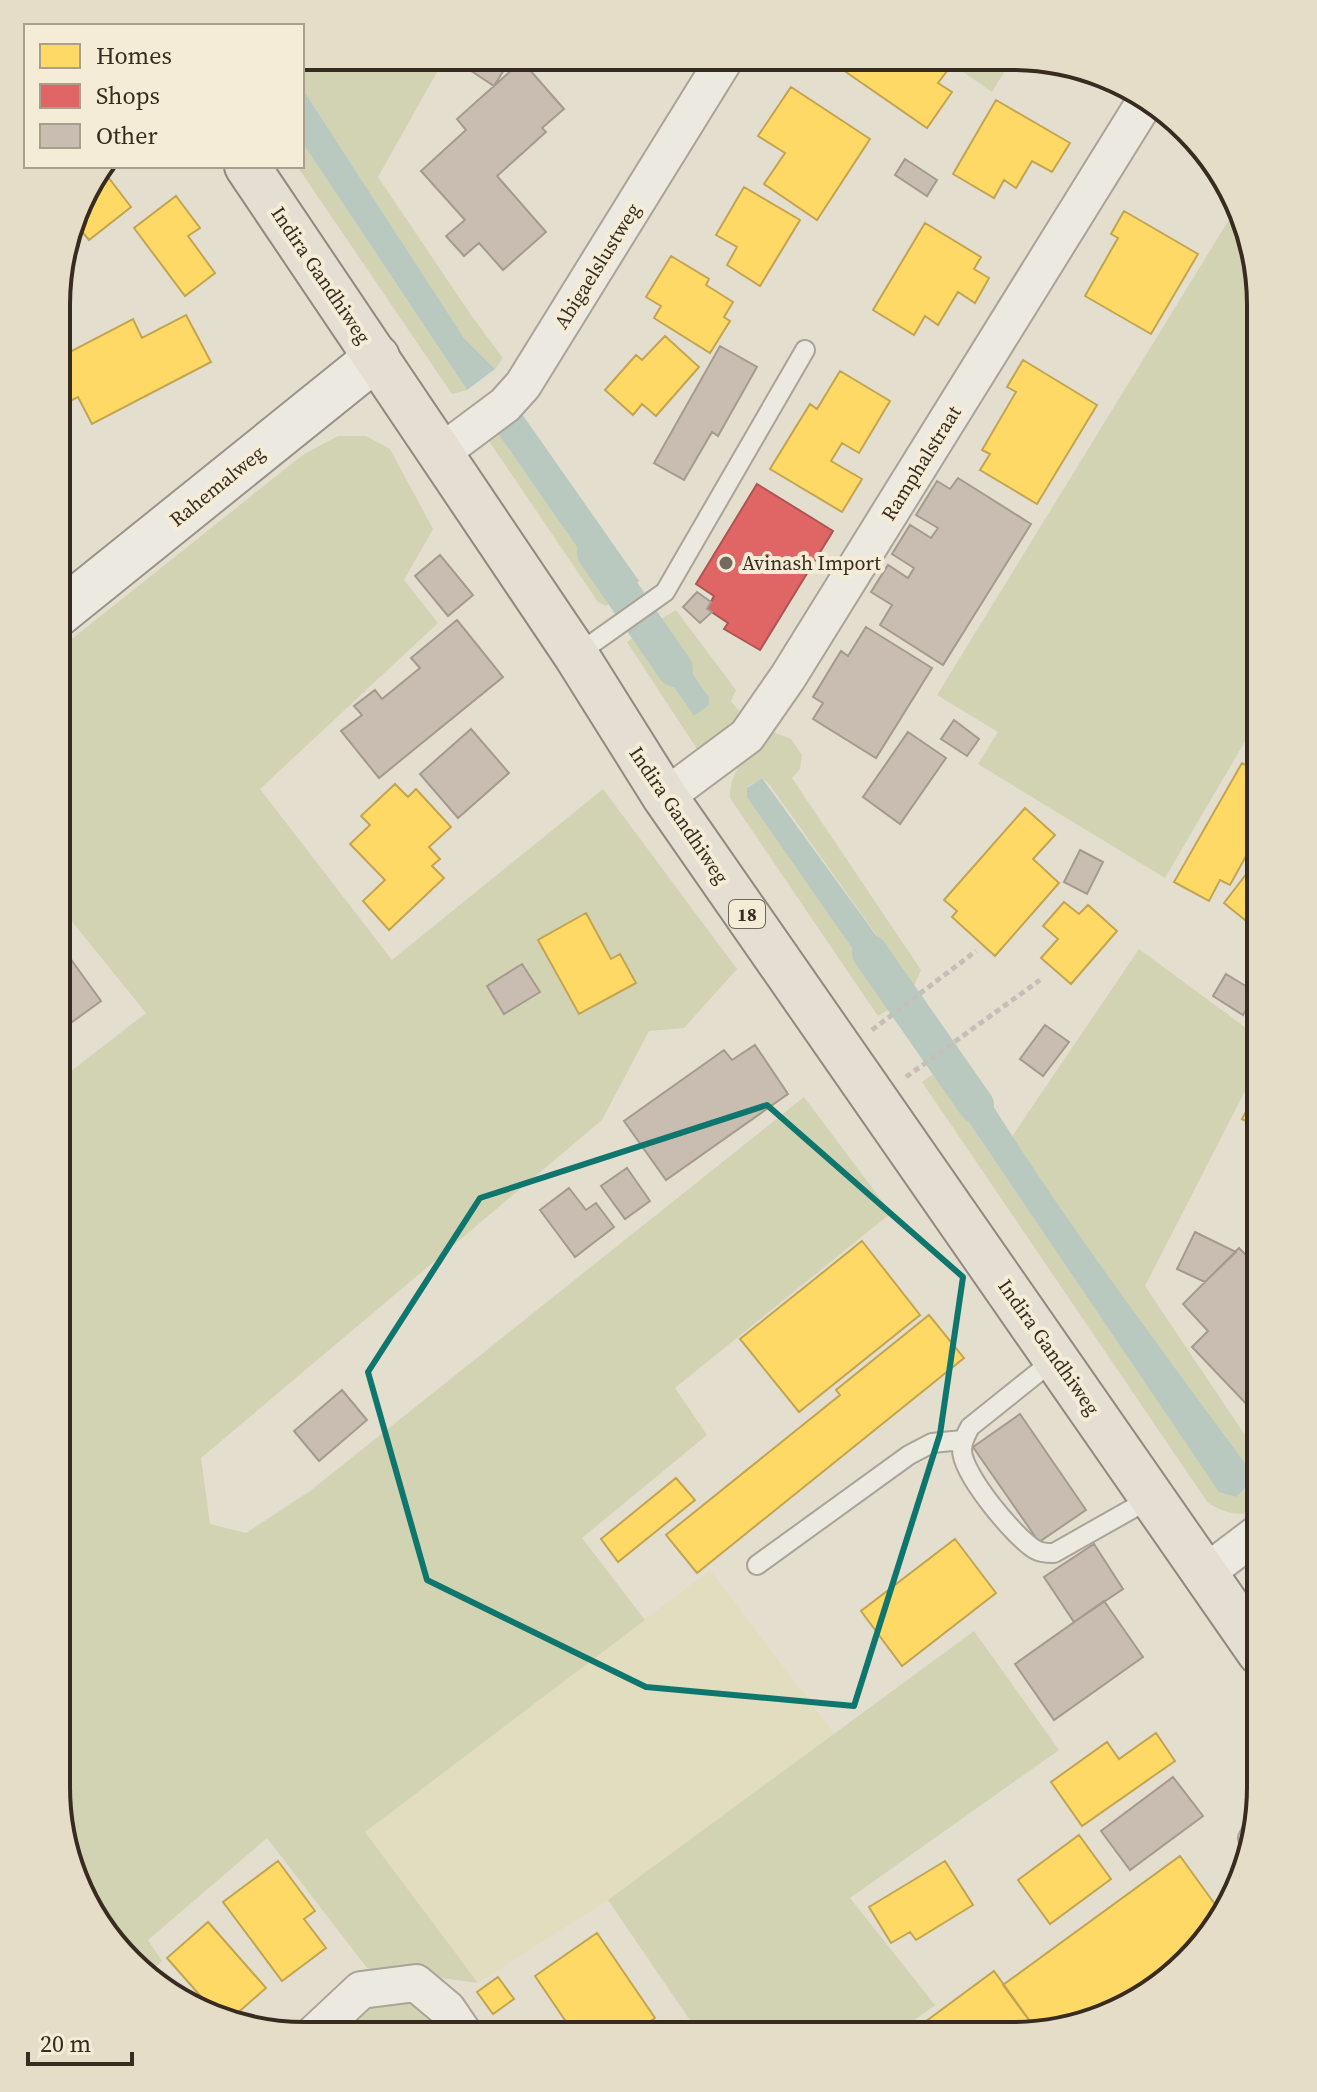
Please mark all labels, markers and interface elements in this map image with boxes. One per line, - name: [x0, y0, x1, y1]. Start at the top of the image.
- legend: [24, 24, 304, 168]
- text: Homes: [96, 39, 172, 72]
- text: Shops: [96, 79, 160, 112]
- text: Other: [96, 119, 158, 152]
- street label: Abigaelslustweg: [547, 198, 647, 334]
- street label: Indira Gandhiweg: [265, 201, 377, 349]
- street label: Ramphalstraat: [874, 400, 968, 526]
- street label: Rahemalweg: [164, 439, 270, 533]
- place label: Avinash Import: [742, 549, 881, 577]
- marker: Avinash Import: [717, 554, 735, 572]
- street label: Indira Gandhiweg: [623, 741, 735, 889]
- road number: 18: [729, 900, 765, 928]
- street label: Indira Gandhiweg: [992, 1273, 1106, 1421]
- scale bar: [28, 2016, 132, 2066]
- text: 20 m: [40, 2027, 91, 2060]

